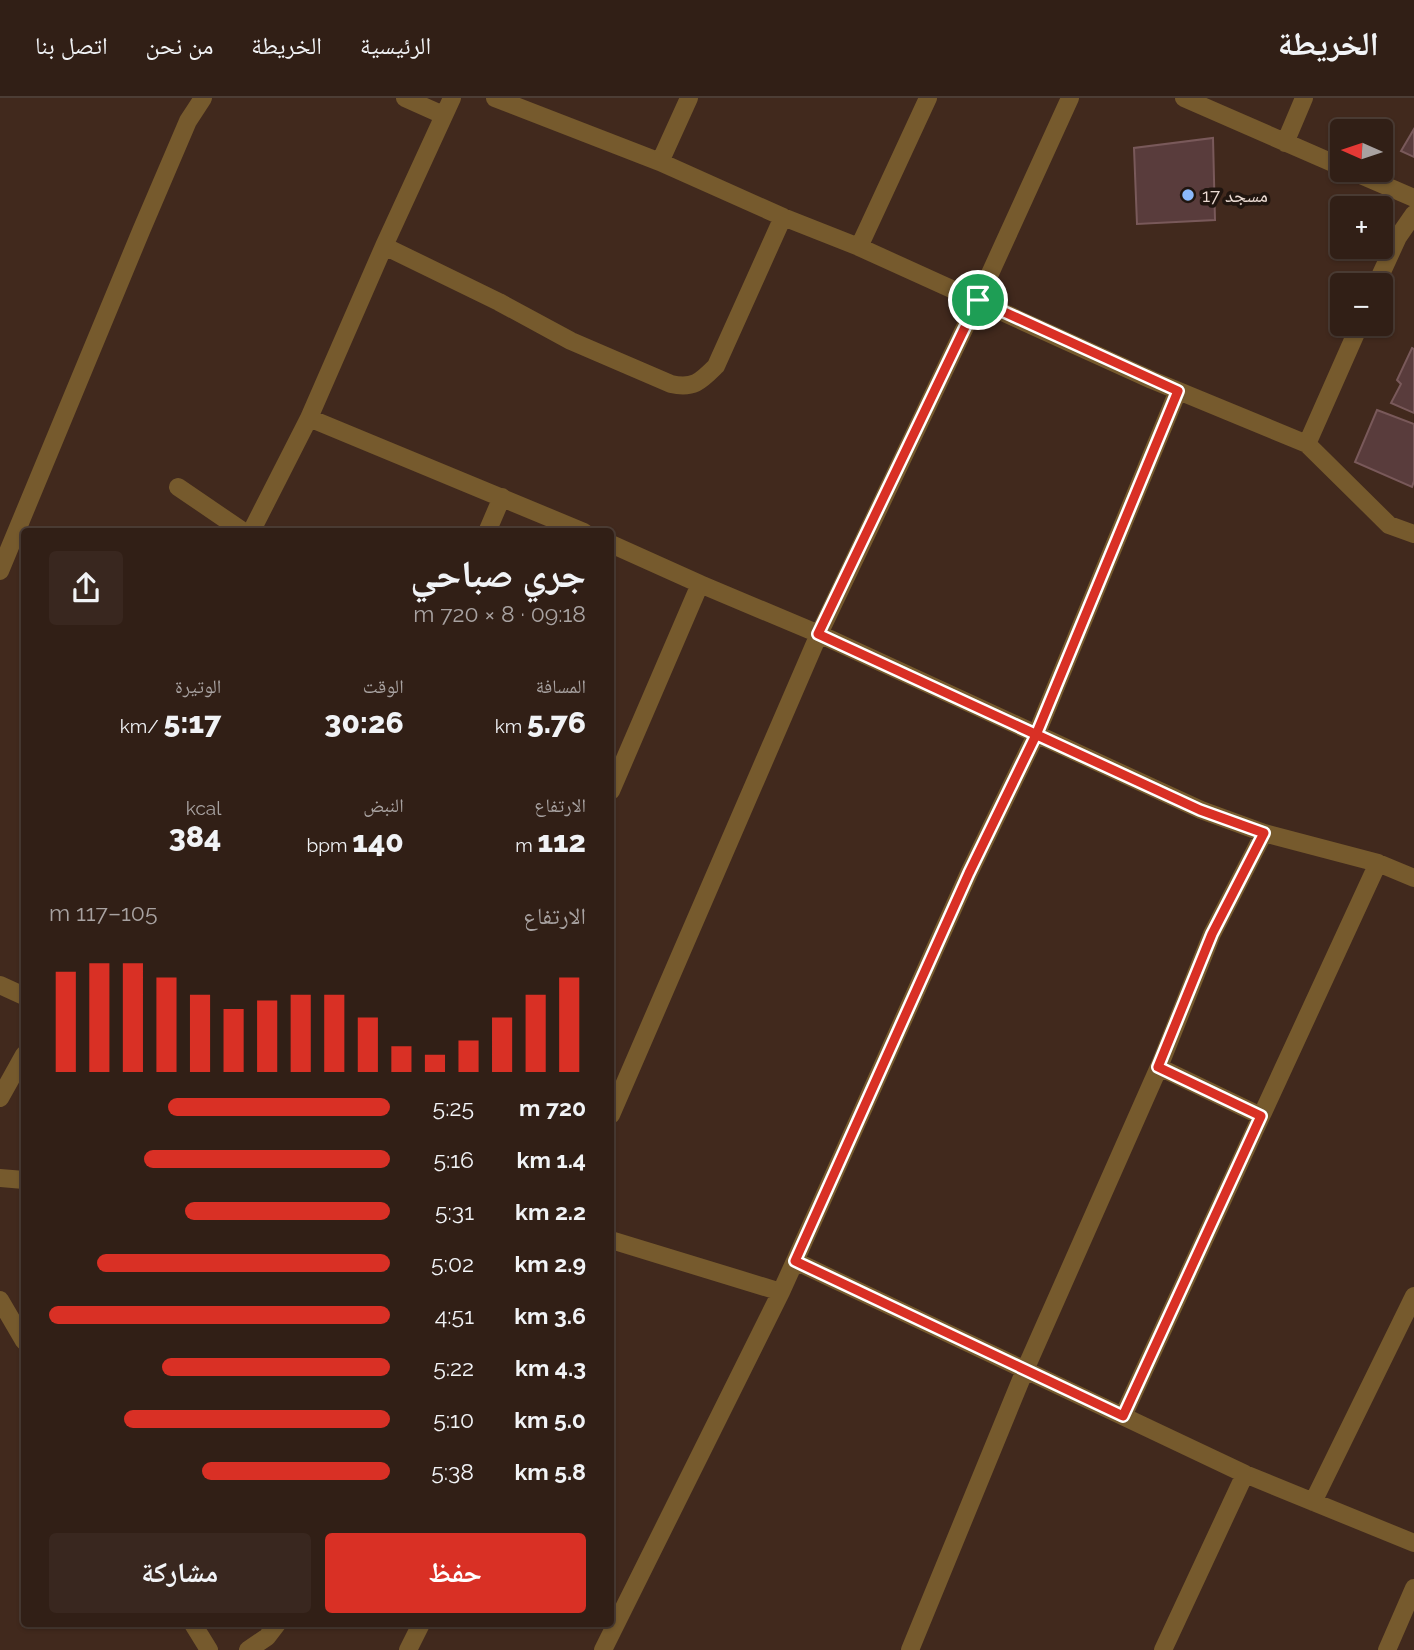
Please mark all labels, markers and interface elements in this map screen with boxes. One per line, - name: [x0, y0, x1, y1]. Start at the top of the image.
- text: الخريطة: [1278, 24, 1379, 63]
- text: اتصل بنا: [35, 31, 108, 60]
- text: من نحن: [146, 31, 213, 60]
- text: الخريطة: [251, 31, 322, 60]
- text: الرئيسية: [360, 31, 431, 60]
- north arrow: [1330, 119, 1393, 182]
- map controls: [1330, 119, 1393, 336]
- place label: مسجد 17: [1202, 184, 1268, 206]
- marker: مسجد 17: [1180, 187, 1196, 203]
- button: +: [1330, 196, 1393, 259]
- pin: [948, 270, 1008, 330]
- button: −: [1330, 273, 1393, 336]
- icon: arrive: [959, 281, 997, 319]
- button: share: [49, 551, 123, 625]
- text: جري صباحي: [410, 551, 586, 596]
- text: 09:18 · 8 × 720 m: [413, 600, 586, 627]
- text: الوتيرة: [175, 675, 221, 697]
- text: الوقت: [363, 675, 404, 697]
- text: المسافة: [536, 675, 586, 697]
- text: 5:17: [164, 705, 221, 740]
- text: 30:26: [324, 705, 404, 740]
- text: 5.76: [527, 705, 586, 740]
- text: /km: [120, 715, 164, 737]
- text: km: [495, 715, 527, 737]
- text: النبض: [363, 794, 404, 816]
- text: الارتفاع: [534, 794, 586, 816]
- text: kcal: [186, 797, 221, 819]
- text: 384: [169, 819, 221, 854]
- text: 140: [352, 824, 404, 859]
- text: 112: [538, 824, 586, 859]
- text: bpm: [307, 834, 352, 856]
- text: m: [515, 834, 538, 856]
- text: 105–117 m: [49, 899, 157, 926]
- text: الارتفاع: [523, 902, 586, 929]
- text: 5:25: [433, 1094, 474, 1121]
- text: 720 m: [519, 1094, 586, 1121]
- text: 5:16: [433, 1146, 474, 1173]
- text: 1.4 km: [517, 1146, 586, 1173]
- text: 5:31: [435, 1198, 474, 1225]
- text: 2.2 km: [515, 1198, 586, 1225]
- text: 5:02: [431, 1250, 474, 1277]
- text: 2.9 km: [515, 1250, 586, 1277]
- text: 4:51: [435, 1302, 474, 1329]
- text: 3.6 km: [514, 1302, 586, 1329]
- text: 5:22: [433, 1354, 474, 1381]
- text: 4.3 km: [515, 1354, 586, 1381]
- text: 5:10: [433, 1406, 474, 1433]
- text: 5.0 km: [514, 1406, 586, 1433]
- text: 5:38: [431, 1458, 474, 1485]
- text: 5.8 km: [514, 1458, 586, 1485]
- button: مشاركة: [49, 1533, 311, 1613]
- button: حفظ: [325, 1533, 586, 1613]

